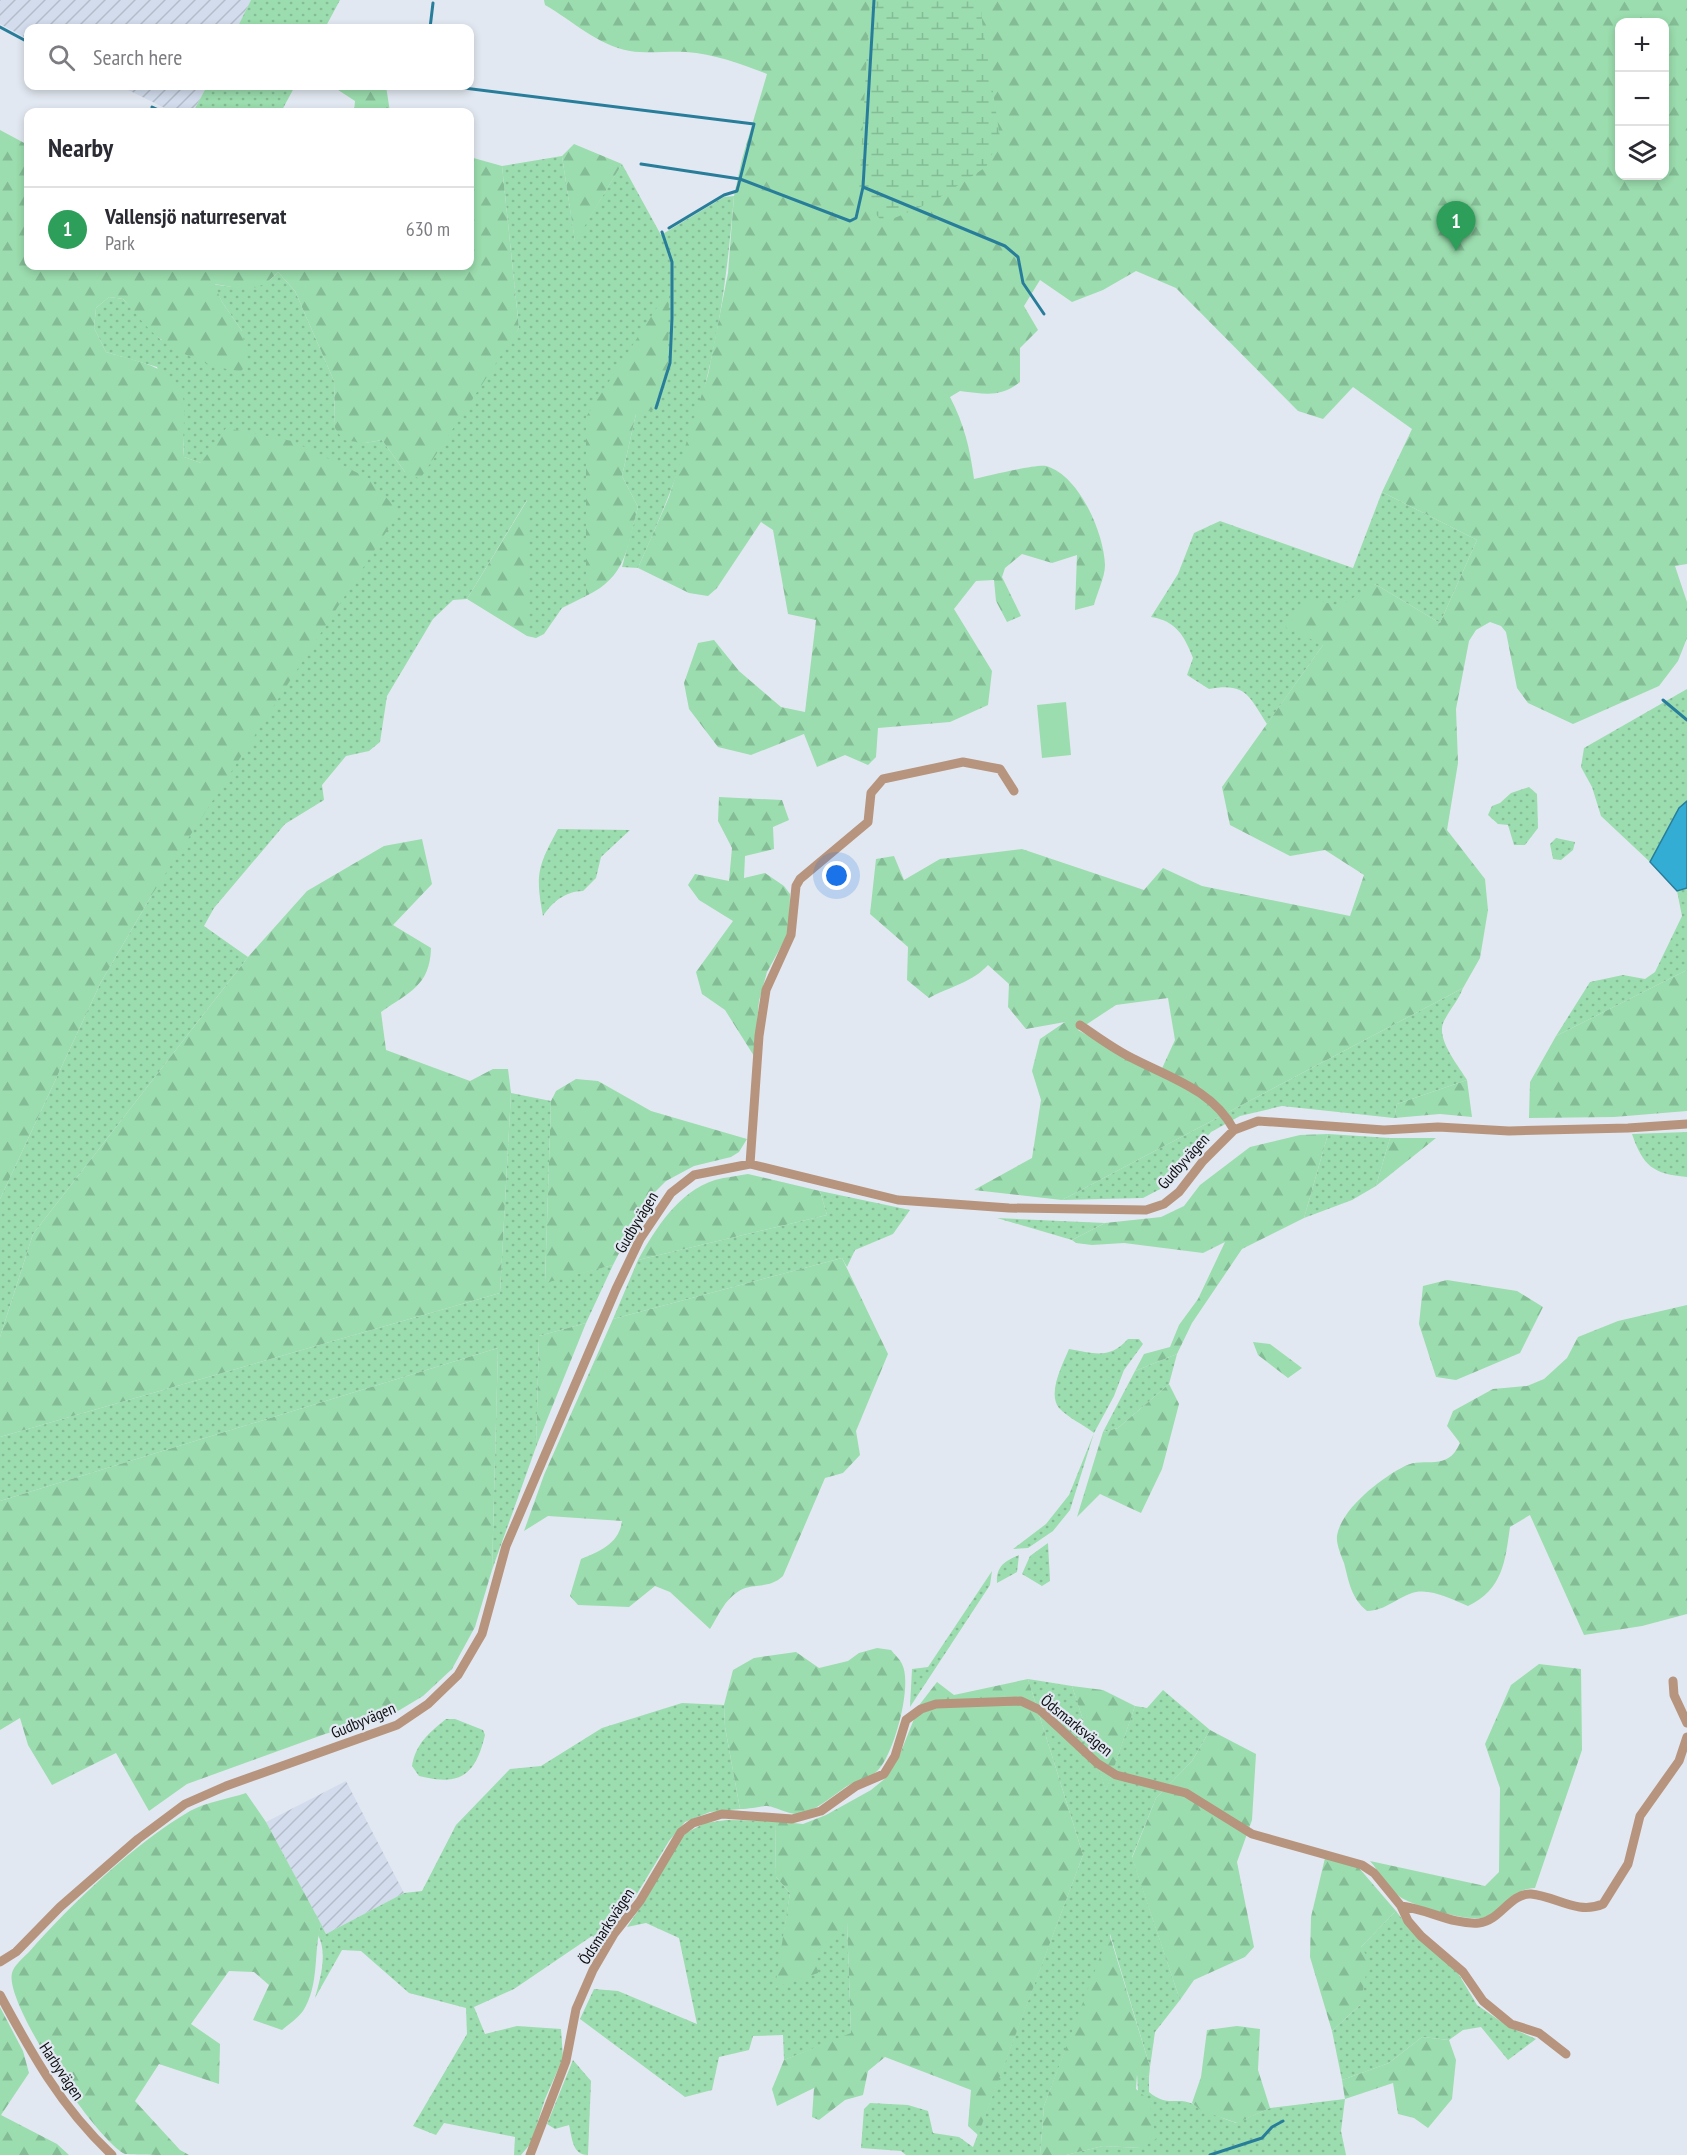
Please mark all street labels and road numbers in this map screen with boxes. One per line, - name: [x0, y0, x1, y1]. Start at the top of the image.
- street label: Gudbyvägen: [1153, 1129, 1213, 1193]
- street label: Gudbyvägen: [610, 1188, 662, 1256]
- street label: Ödsmarksvägen: [1037, 1690, 1117, 1760]
- street label: Gudbyvägen: [328, 1698, 398, 1742]
- street label: Ödsmarksvägen: [574, 1884, 638, 1968]
- street label: Harbyvägen: [35, 2038, 89, 2104]

